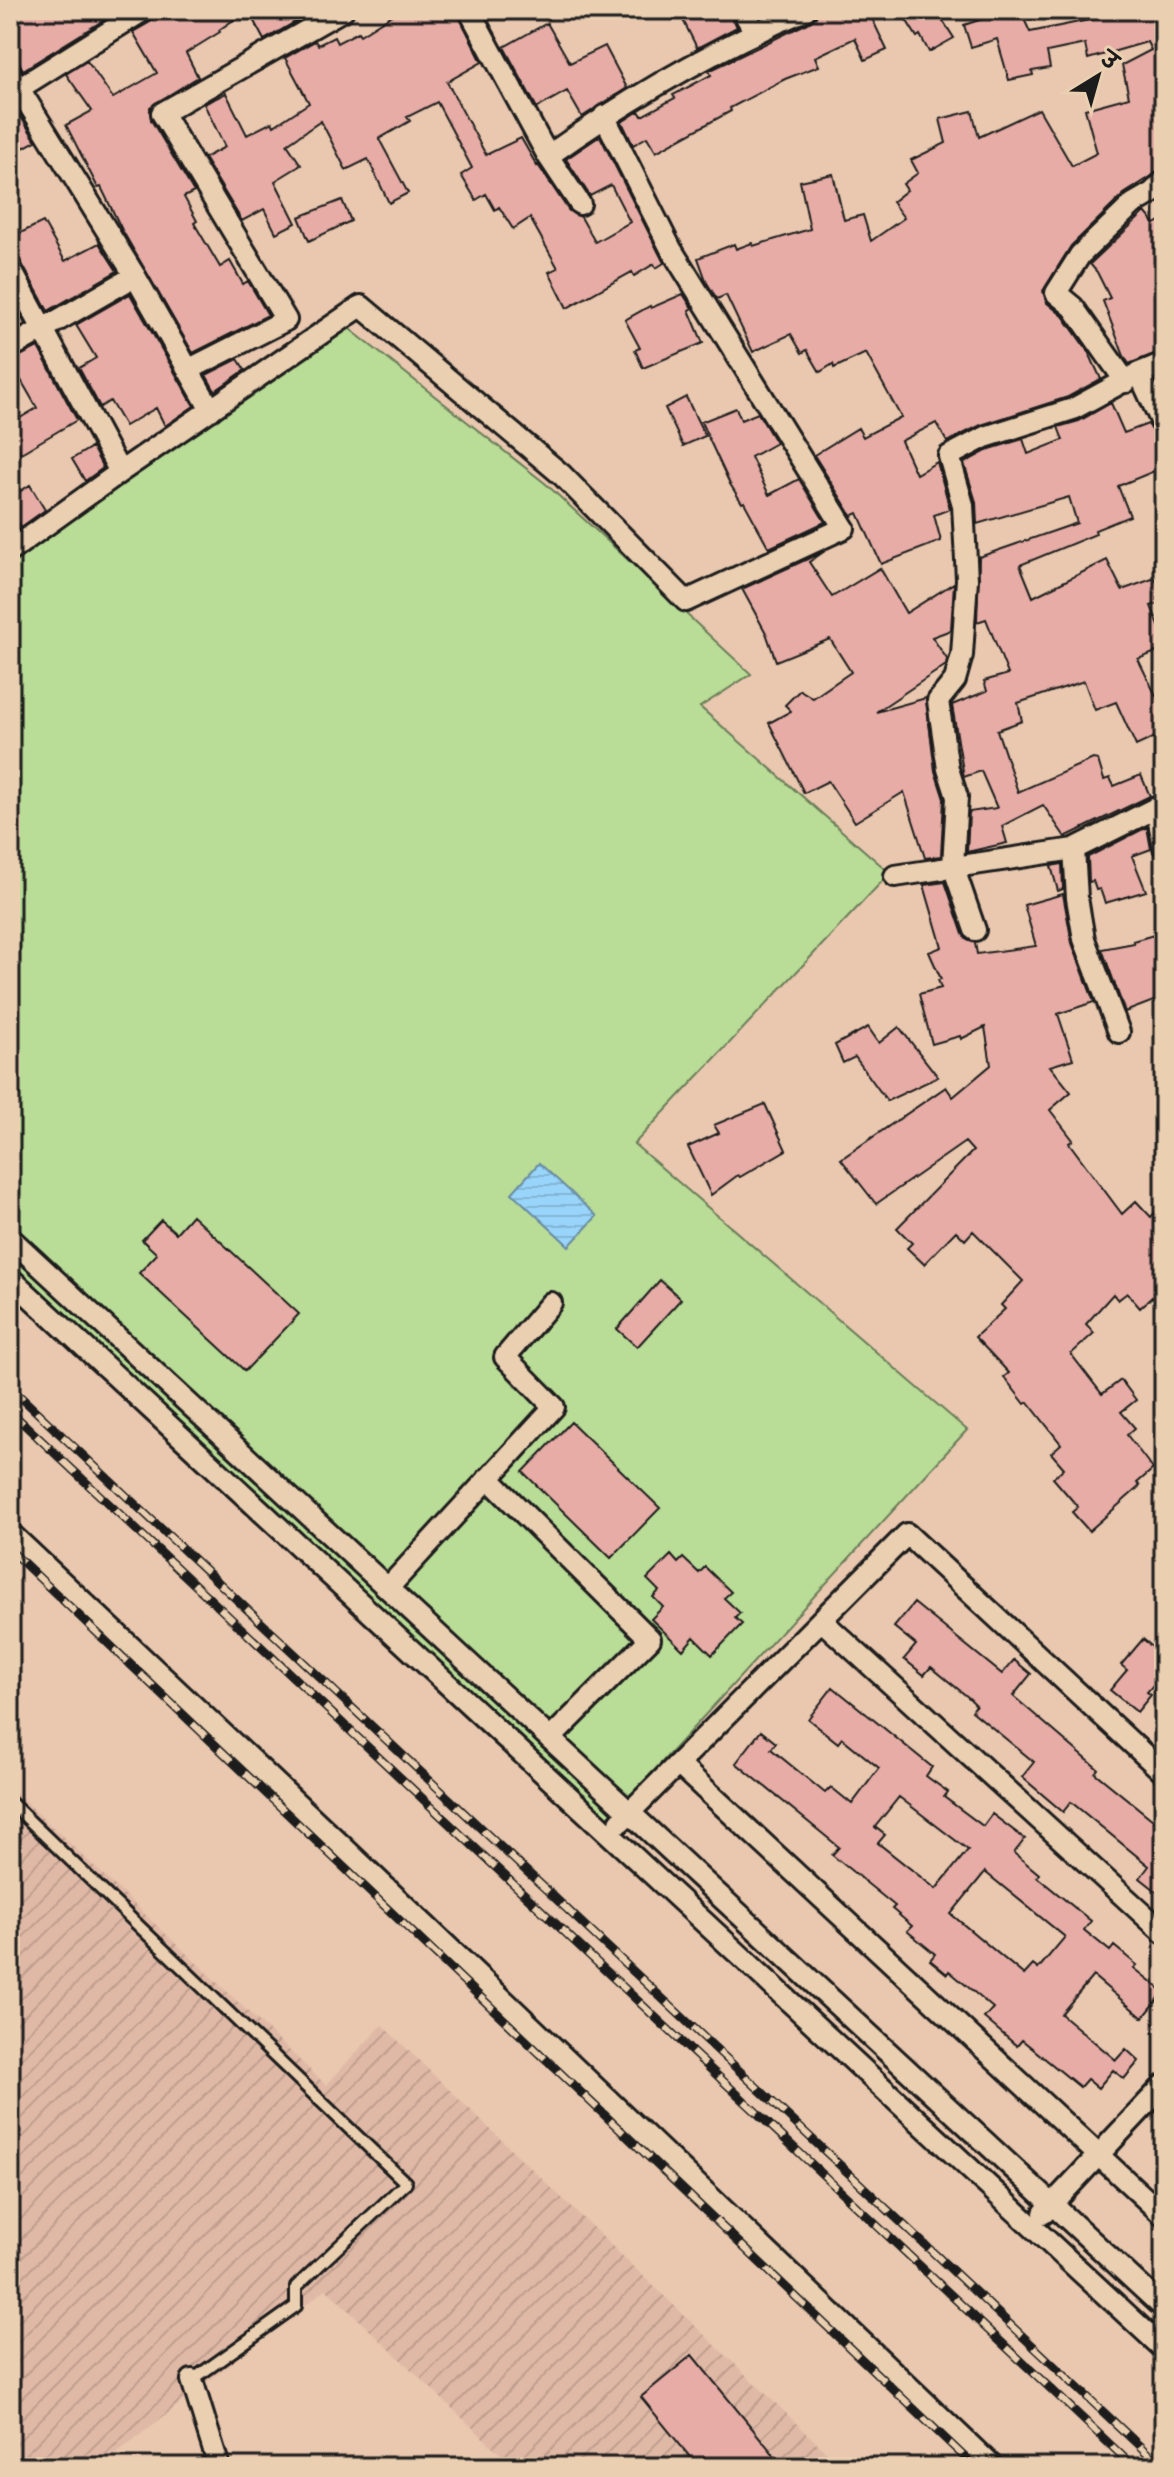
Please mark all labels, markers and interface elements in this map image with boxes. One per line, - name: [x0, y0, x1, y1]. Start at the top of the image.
- north arrow: [1058, 36, 1138, 116]
- text: उ: [1094, 44, 1126, 77]

